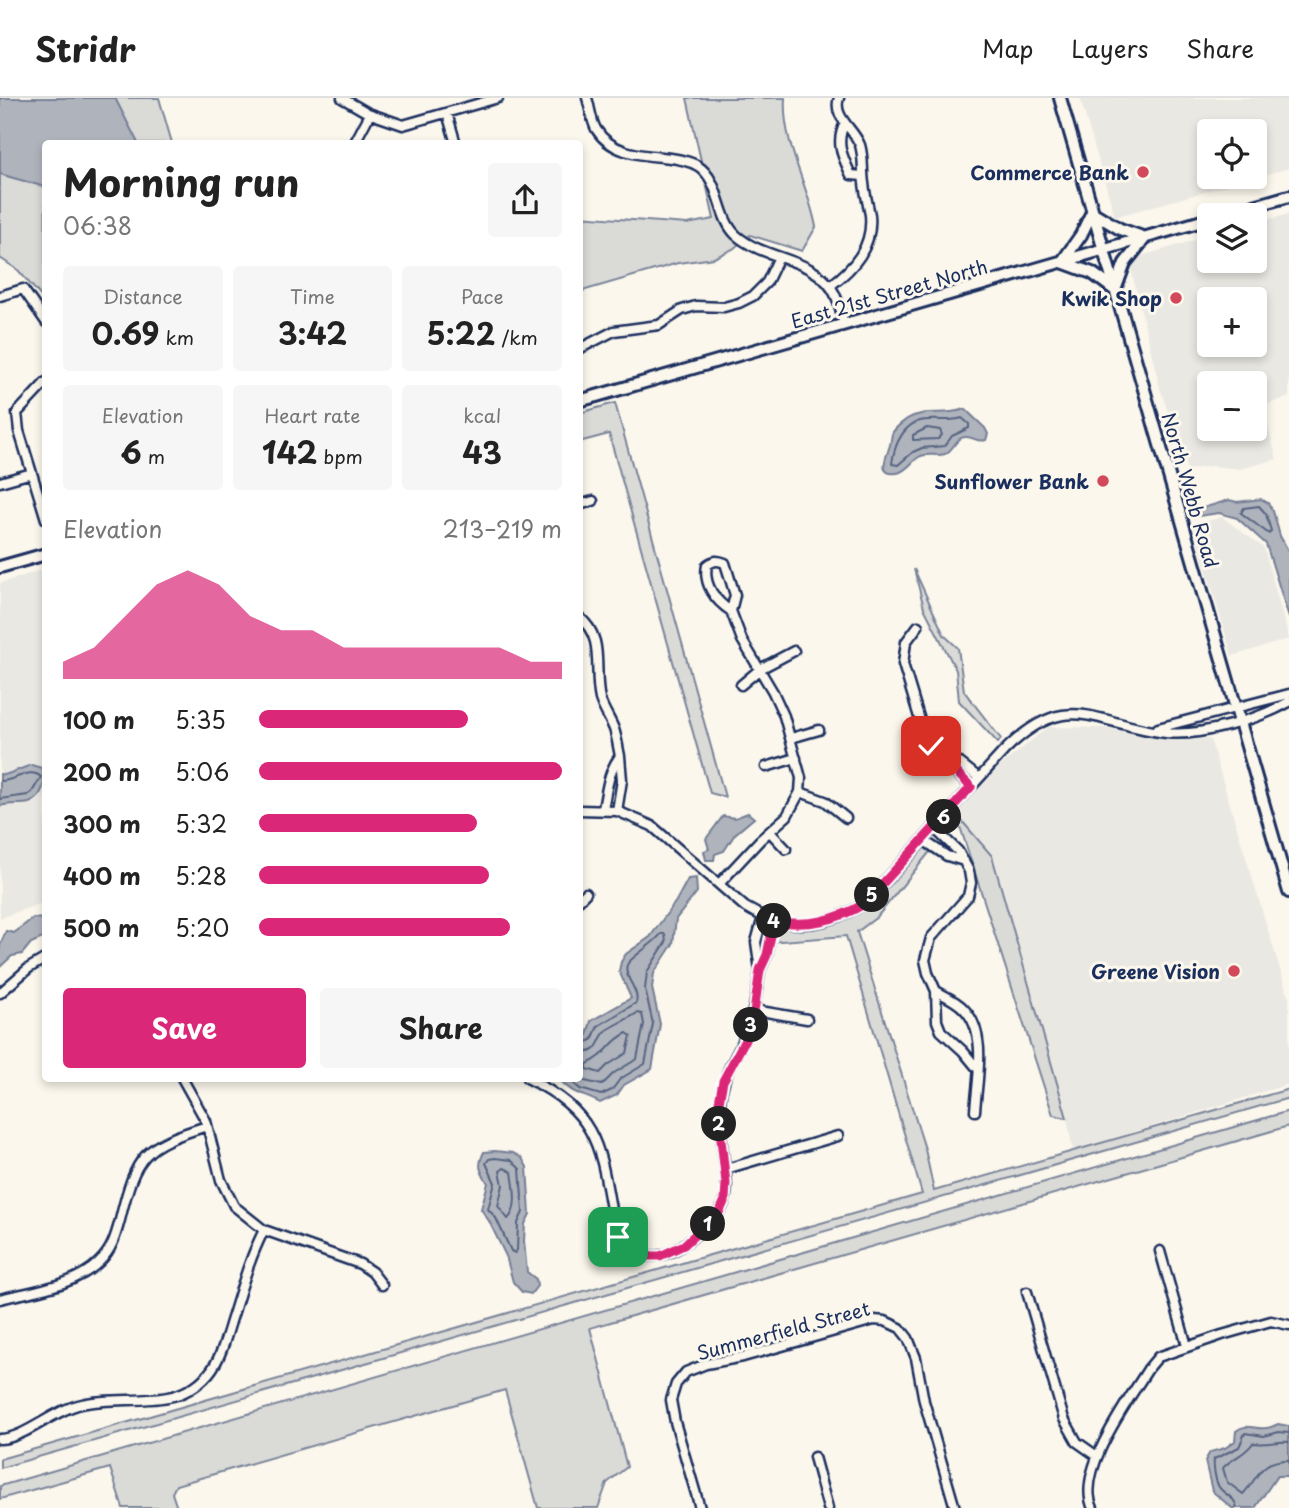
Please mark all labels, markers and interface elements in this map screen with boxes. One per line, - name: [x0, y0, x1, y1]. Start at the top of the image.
- text: Stridr: [35, 23, 136, 73]
- text: Map: [982, 30, 1033, 66]
- text: Layers: [1071, 30, 1148, 66]
- text: Share: [1186, 30, 1254, 66]
- map controls: [1197, 119, 1267, 441]
- button: locate: [1197, 119, 1267, 189]
- text: Morning run: [63, 153, 299, 210]
- place label: Commerce Bank: [970, 158, 1129, 186]
- button: share: [488, 163, 562, 237]
- marker: Commerce Bank: [1135, 164, 1151, 180]
- button: layers: [1197, 203, 1267, 273]
- text: 06:38: [63, 208, 132, 243]
- street label: East 21st Street North: [787, 252, 991, 334]
- text: Distance: [103, 282, 183, 310]
- text: Time: [290, 282, 335, 310]
- text: Pace: [461, 282, 504, 310]
- place label: Kwik Shop: [1061, 284, 1162, 312]
- button: +: [1197, 287, 1267, 357]
- marker: Kwik Shop: [1168, 290, 1184, 306]
- text: 0.69: [91, 310, 159, 355]
- text: 3:42: [278, 310, 347, 355]
- text: 5:22: [426, 310, 495, 355]
- text: km: [159, 323, 194, 351]
- text: /km: [495, 323, 538, 351]
- button: −: [1197, 371, 1267, 441]
- text: Elevation: [102, 401, 184, 429]
- text: Heart rate: [265, 401, 360, 429]
- text: kcal: [463, 401, 501, 429]
- street label: North Webb Road: [1155, 409, 1227, 571]
- text: 6: [121, 429, 142, 474]
- text: 142: [262, 429, 317, 474]
- text: 43: [462, 429, 502, 474]
- text: m: [142, 442, 165, 470]
- text: bpm: [317, 442, 363, 470]
- place label: Sunflower Bank: [934, 467, 1089, 495]
- marker: Sunflower Bank: [1095, 473, 1111, 489]
- text: Elevation: [63, 511, 162, 546]
- text: 213–219 m: [442, 511, 562, 546]
- text: 100 m: [63, 702, 135, 737]
- text: 5:35: [175, 702, 226, 737]
- pin: [901, 716, 961, 776]
- icon: check: [912, 727, 950, 765]
- text: 200 m: [63, 754, 140, 789]
- text: 5:06: [175, 754, 229, 789]
- pin: 6: [926, 800, 962, 834]
- text: 6: [937, 802, 950, 830]
- text: 300 m: [63, 806, 141, 841]
- text: 5:32: [175, 806, 227, 841]
- text: 400 m: [63, 858, 141, 893]
- text: 5:28: [175, 858, 227, 893]
- pin: 5: [854, 878, 890, 912]
- text: 5: [865, 880, 878, 908]
- pin: 4: [756, 904, 792, 938]
- text: 4: [767, 906, 780, 934]
- text: 500 m: [63, 910, 140, 945]
- text: 5:20: [175, 910, 229, 945]
- place label: Greene Vision: [1091, 957, 1220, 985]
- marker: Greene Vision: [1226, 963, 1242, 979]
- button: Save: [63, 988, 306, 1068]
- button: Share: [320, 988, 562, 1068]
- pin: 3: [734, 1007, 768, 1042]
- text: 3: [744, 1010, 757, 1038]
- pin: 2: [702, 1107, 736, 1142]
- text: 2: [712, 1109, 725, 1137]
- pin: 1: [690, 1206, 726, 1242]
- pin: [588, 1207, 648, 1267]
- text: 1: [703, 1209, 712, 1237]
- icon: arrive: [599, 1218, 637, 1256]
- street label: Summerfield Street: [693, 1293, 873, 1367]

